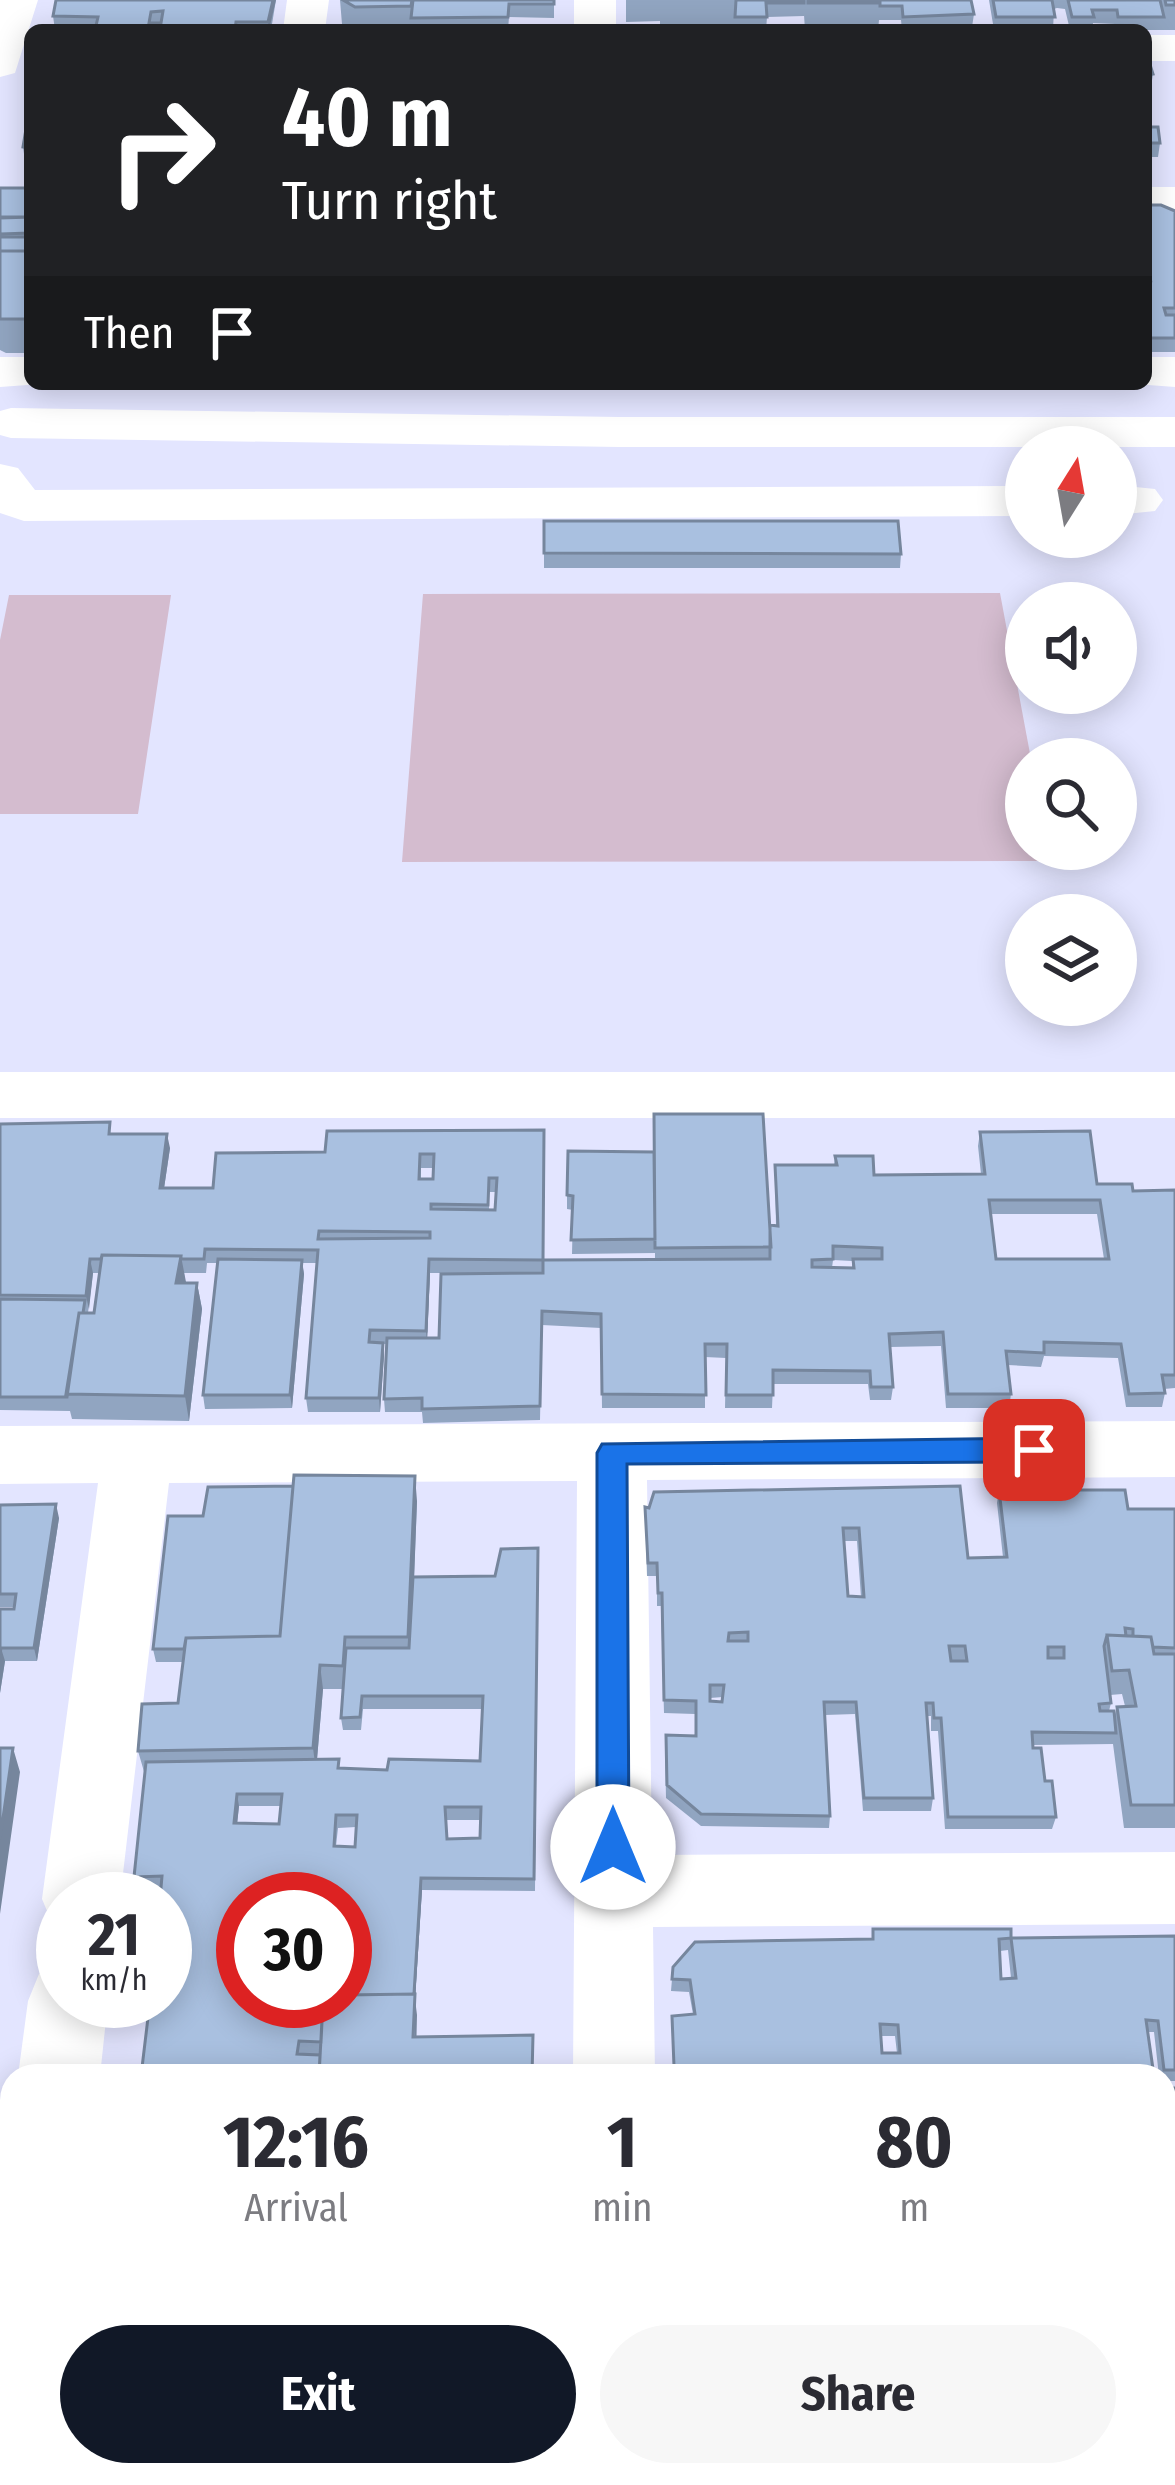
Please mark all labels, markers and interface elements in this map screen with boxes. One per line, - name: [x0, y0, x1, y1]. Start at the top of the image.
- text: 40 m: [282, 67, 453, 168]
- icon: right: [84, 72, 240, 228]
- text: Turn right: [282, 169, 497, 233]
- icon: arrive: [199, 300, 265, 366]
- text: Then: [84, 306, 175, 360]
- north arrow: [1005, 426, 1137, 558]
- map controls: [1005, 426, 1137, 1026]
- button: sound: [1005, 582, 1137, 714]
- button: search: [1005, 738, 1137, 870]
- button: layers: [1005, 894, 1137, 1026]
- pin: [983, 1399, 1085, 1501]
- icon: arrive: [1001, 1417, 1067, 1483]
- position arrow: [550, 1784, 676, 1910]
- speed limit sign: 30: [216, 1872, 372, 2028]
- text: 21: [88, 1899, 140, 1971]
- text: km/h: [81, 1962, 147, 1998]
- text: 12:16: [223, 2100, 369, 2186]
- text: 1: [607, 2100, 638, 2186]
- text: 80: [876, 2100, 953, 2186]
- text: Arrival: [244, 2185, 348, 2231]
- text: min: [592, 2185, 652, 2231]
- text: m: [899, 2185, 929, 2231]
- button: Exit: [60, 2325, 576, 2463]
- button: Share: [600, 2325, 1116, 2463]

